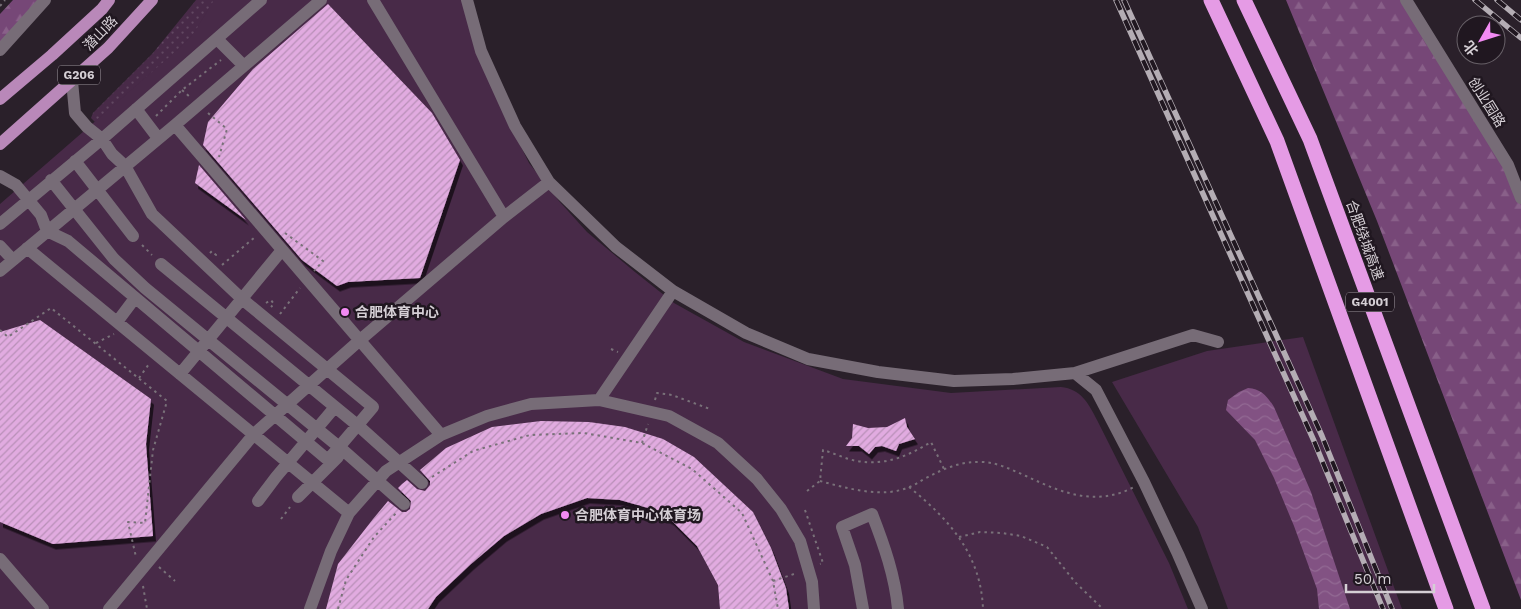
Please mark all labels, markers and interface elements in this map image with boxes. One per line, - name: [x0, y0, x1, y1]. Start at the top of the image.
- street label: 潜山路: [80, 12, 120, 54]
- north arrow: [1456, 15, 1506, 65]
- text: 北: [1460, 38, 1482, 59]
- road number: G206: [58, 66, 100, 84]
- street label: 创业园路: [1465, 74, 1509, 130]
- street label: 合肥绕城高速: [1343, 198, 1387, 282]
- road number: G4001: [1346, 292, 1394, 312]
- place label: 合肥体育中心: [355, 304, 439, 320]
- marker: 合肥体育中心: [339, 306, 351, 318]
- place label: 合肥体育中心体育场: [575, 507, 701, 523]
- marker: 合肥体育中心体育场: [559, 509, 571, 521]
- scale bar: [1346, 562, 1434, 594]
- text: 50 m: [1354, 570, 1391, 588]

